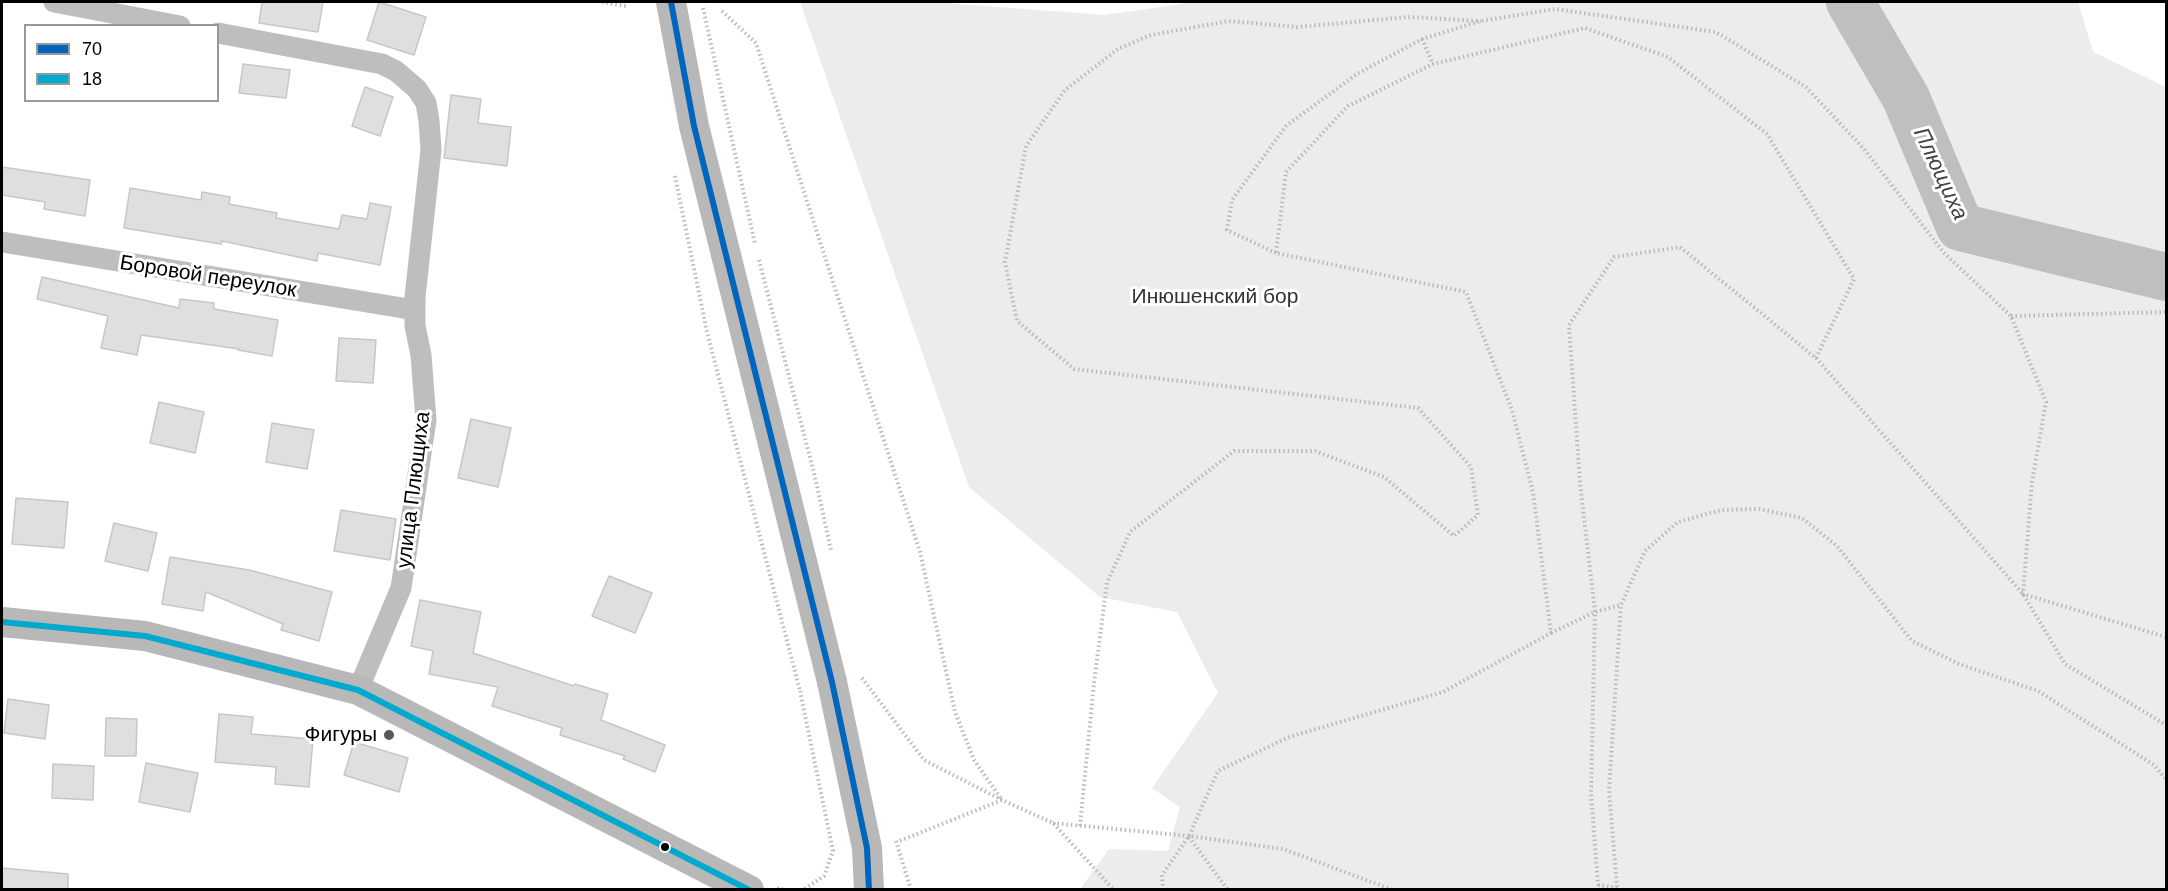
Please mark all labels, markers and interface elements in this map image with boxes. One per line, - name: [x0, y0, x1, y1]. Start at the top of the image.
- legend: [24, 24, 219, 102]
- text: 70: [82, 39, 102, 59]
- text: 18: [82, 69, 102, 89]
- water label: Плющиха: [1907, 124, 1973, 224]
- street label: Боровой переулок: [118, 251, 298, 303]
- park label: Инюшенский бор: [1132, 284, 1298, 310]
- street label: улица Плющиха: [392, 410, 436, 570]
- place label: Фигуры: [305, 722, 377, 748]
- marker: Фигуры: [382, 728, 396, 742]
- unlabelled marker: [659, 841, 671, 853]

